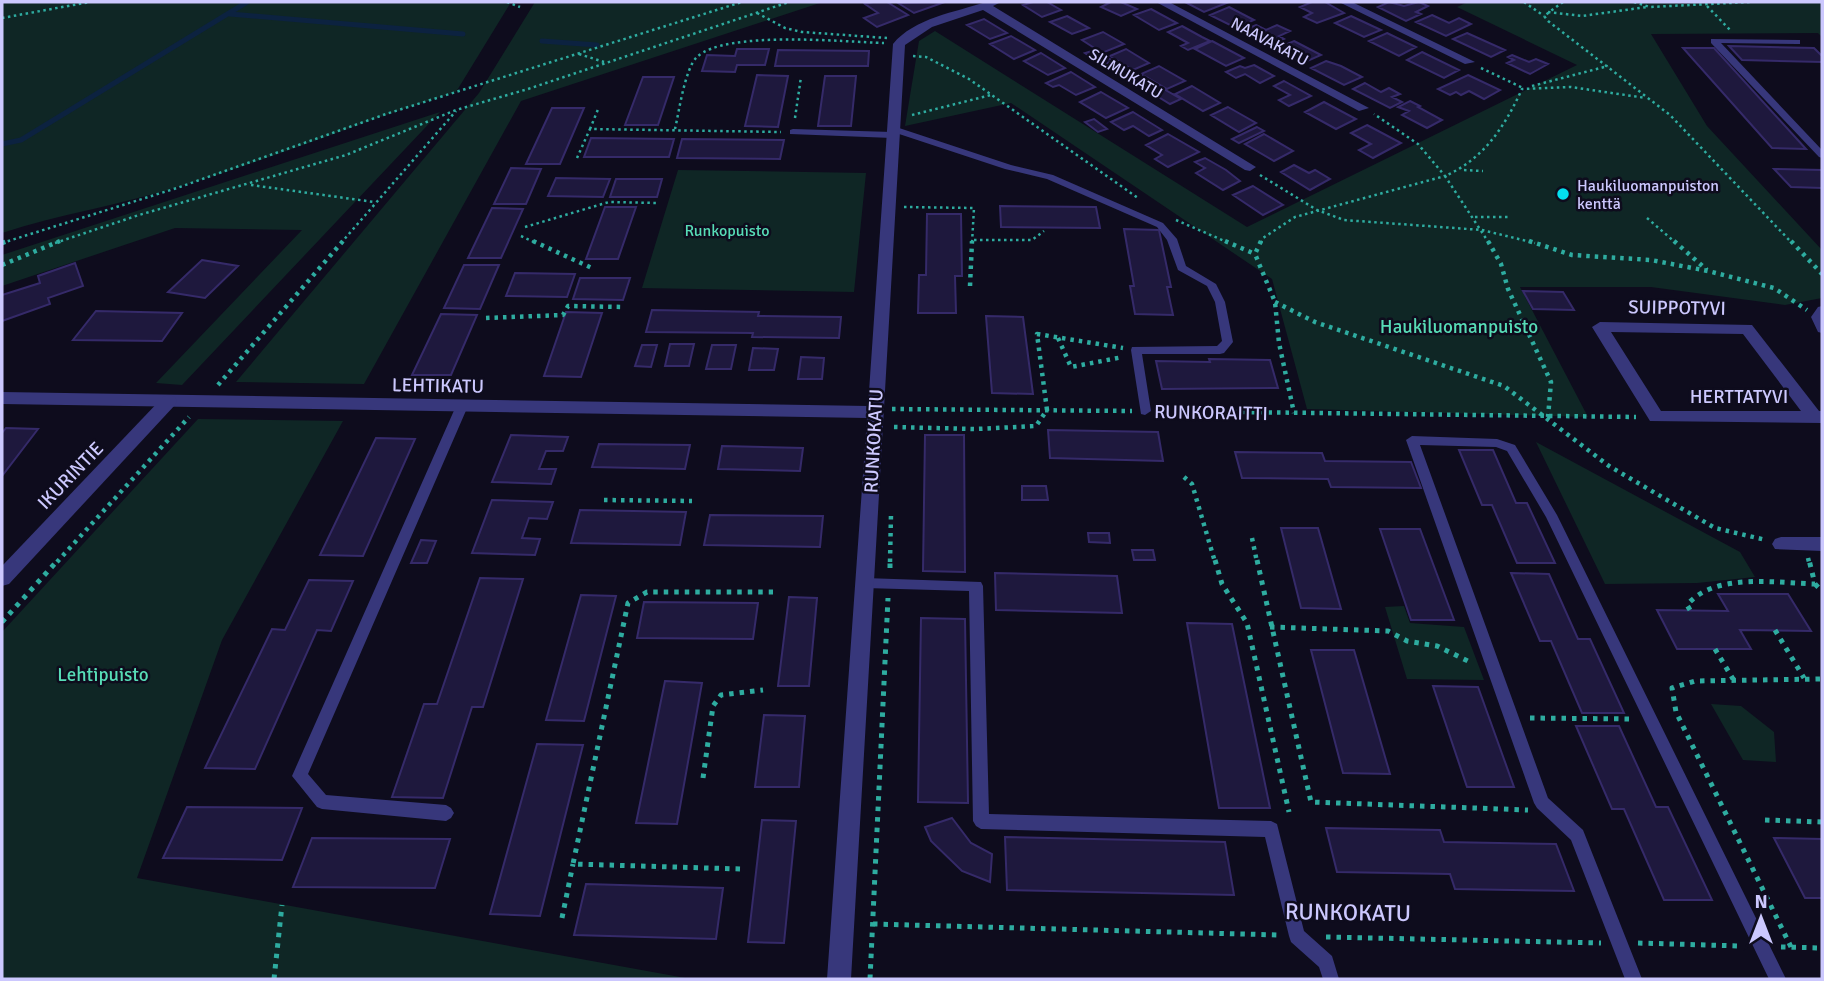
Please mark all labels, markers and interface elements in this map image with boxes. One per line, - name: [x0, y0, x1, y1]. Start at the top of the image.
- street label: NAAVAKATU: [1227, 13, 1312, 71]
- street label: SILMUKATU: [1085, 44, 1166, 104]
- place label: Haukiluomanpuiston kenttä: [1577, 176, 1719, 214]
- marker: Haukiluomanpuiston kenttä: [1555, 186, 1571, 202]
- park label: Runkopuisto: [684, 221, 770, 241]
- street label: SUIPPOTYVI: [1628, 295, 1726, 321]
- park label: Haukiluomanpuisto: [1380, 315, 1538, 339]
- street label: LEHTIKATU: [392, 373, 484, 399]
- street label: HERTTATYVI: [1690, 385, 1788, 409]
- street label: RUNKOKATU: [859, 388, 889, 494]
- street label: RUNKORAITTI: [1154, 400, 1268, 426]
- street label: IKURINTIE: [33, 437, 109, 515]
- park label: Lehtipuisto: [57, 663, 149, 687]
- north arrow: [1726, 883, 1796, 953]
- text: N: [1754, 890, 1768, 914]
- street label: RUNKOKATU: [1285, 897, 1411, 928]

